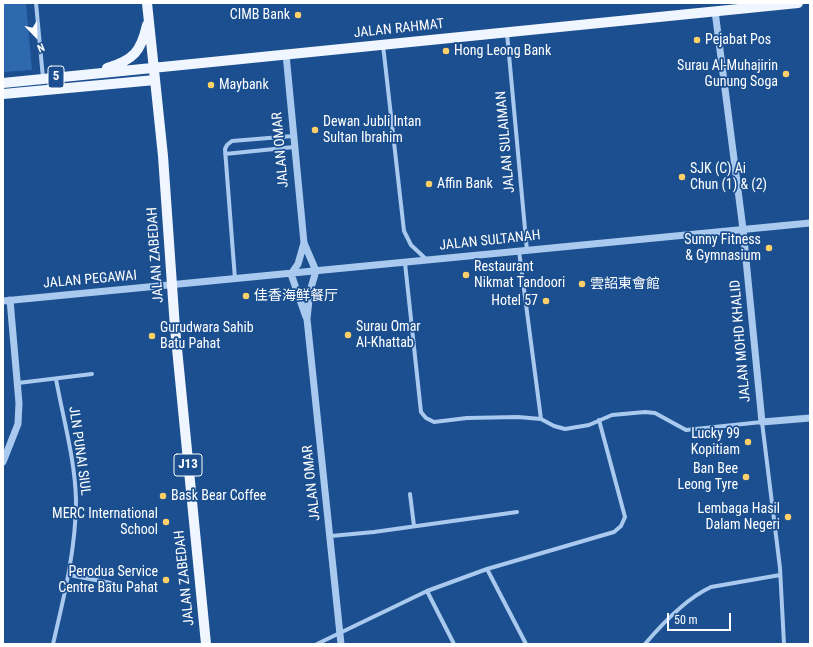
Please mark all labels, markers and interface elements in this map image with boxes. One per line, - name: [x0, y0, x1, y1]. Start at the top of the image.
- place label: CIMB Bank: [230, 7, 290, 23]
- marker: CIMB Bank: [293, 10, 303, 20]
- north arrow: [16, 16, 56, 56]
- street label: JALAN RAHMAT: [353, 16, 445, 42]
- place label: Pejabat Pos: [705, 32, 771, 48]
- marker: Pejabat Pos: [692, 35, 702, 45]
- text: N: [35, 40, 47, 55]
- place label: Hong Leong Bank: [454, 43, 551, 59]
- marker: Hong Leong Bank: [441, 46, 451, 56]
- place label: Surau Al-Muhajirin Gunung Soga: [677, 58, 778, 90]
- road number: 5: [48, 66, 64, 88]
- marker: Surau Al-Muhajirin Gunung Soga: [781, 69, 791, 79]
- place label: Maybank: [219, 77, 269, 93]
- marker: Maybank: [206, 80, 216, 90]
- street label: JALAN SULAIMAN: [493, 90, 519, 194]
- street label: JALAN OMAR: [269, 111, 293, 189]
- place label: Dewan Jubli Intan Sultan Ibrahim: [323, 114, 421, 146]
- marker: Dewan Jubli Intan Sultan Ibrahim: [310, 125, 320, 135]
- place label: SJK (C) Ai Chun (1) & (2): [690, 161, 767, 194]
- marker: SJK (C) Ai Chun (1) & (2): [677, 172, 687, 182]
- place label: Affin Bank: [437, 176, 493, 192]
- marker: Affin Bank: [424, 179, 434, 189]
- street label: JALAN ZABEDAH: [144, 206, 168, 304]
- street label: JALAN SULTANAH: [439, 227, 541, 255]
- place label: Sunny Fitness & Gymnasium: [684, 232, 761, 264]
- marker: Sunny Fitness & Gymnasium: [764, 243, 774, 253]
- place label: Restaurant Nikmat Tandoori: [474, 259, 565, 292]
- street label: JALAN PEGAWAI: [42, 268, 138, 292]
- marker: Restaurant Nikmat Tandoori: [461, 270, 471, 280]
- place label: 雲詔東會館: [590, 276, 660, 292]
- marker: 雲詔東會館: [577, 279, 587, 289]
- street label: JALAN MOHD KHALID: [727, 279, 755, 403]
- place label: 佳香海鲜餐厅: [254, 288, 338, 304]
- marker: 佳香海鲜餐厅: [241, 291, 251, 301]
- place label: Hotel 57: [491, 293, 538, 309]
- marker: Hotel 57: [541, 296, 551, 306]
- place label: Surau Omar Al-Khattab: [356, 319, 421, 352]
- place label: Gurudwara Sahib Batu Pahat: [160, 320, 254, 352]
- marker: Surau Omar Al-Khattab: [343, 330, 353, 340]
- marker: Gurudwara Sahib Batu Pahat: [147, 331, 157, 341]
- street label: JLN PUNAI SIUL: [64, 405, 94, 497]
- place label: Lucky 99 Kopitiam: [691, 426, 740, 458]
- marker: Lucky 99 Kopitiam: [743, 437, 753, 447]
- street label: JALAN OMAR: [300, 444, 324, 522]
- road number: J13: [174, 454, 202, 476]
- place label: Ban Bee Leong Tyre: [678, 461, 738, 494]
- marker: Ban Bee Leong Tyre: [741, 472, 751, 482]
- place label: Bask Bear Coffee: [171, 488, 266, 504]
- marker: Bask Bear Coffee: [158, 491, 168, 501]
- place label: Lembaga Hasil Dalam Negeri: [698, 501, 780, 534]
- place label: MERC International School: [52, 506, 158, 538]
- marker: Lembaga Hasil Dalam Negeri: [783, 512, 793, 522]
- marker: MERC International School: [161, 517, 171, 527]
- street label: JALAN ZABEDAH: [172, 529, 198, 627]
- place label: Perodua Service Centre Batu Pahat: [58, 564, 158, 596]
- marker: Perodua Service Centre Batu Pahat: [161, 575, 171, 585]
- scale bar: [669, 605, 733, 631]
- text: 50 m: [674, 613, 698, 627]

